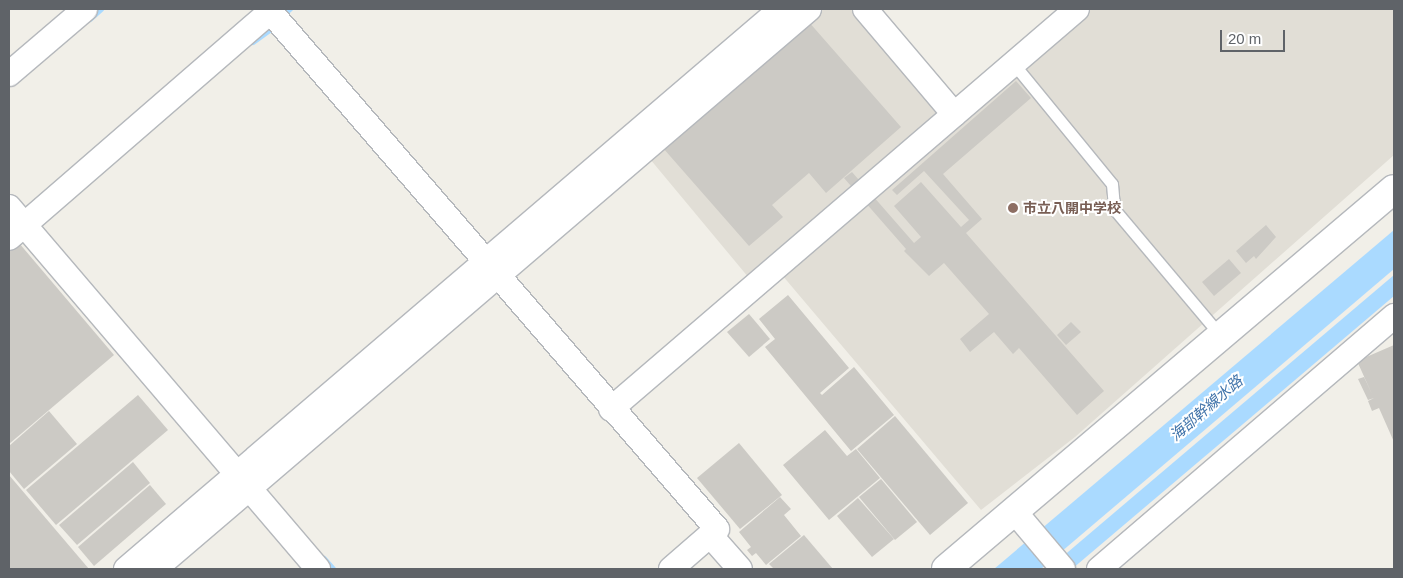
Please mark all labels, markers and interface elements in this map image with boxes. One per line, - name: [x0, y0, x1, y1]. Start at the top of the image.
- scale bar: [1223, 20, 1288, 52]
- text: 20 m: [1228, 30, 1261, 47]
- place label: 市立八開中学校: [1023, 200, 1121, 216]
- marker: 市立八開中学校: [1007, 202, 1019, 214]
- water label: 海部幹線水路: [1166, 372, 1246, 444]

